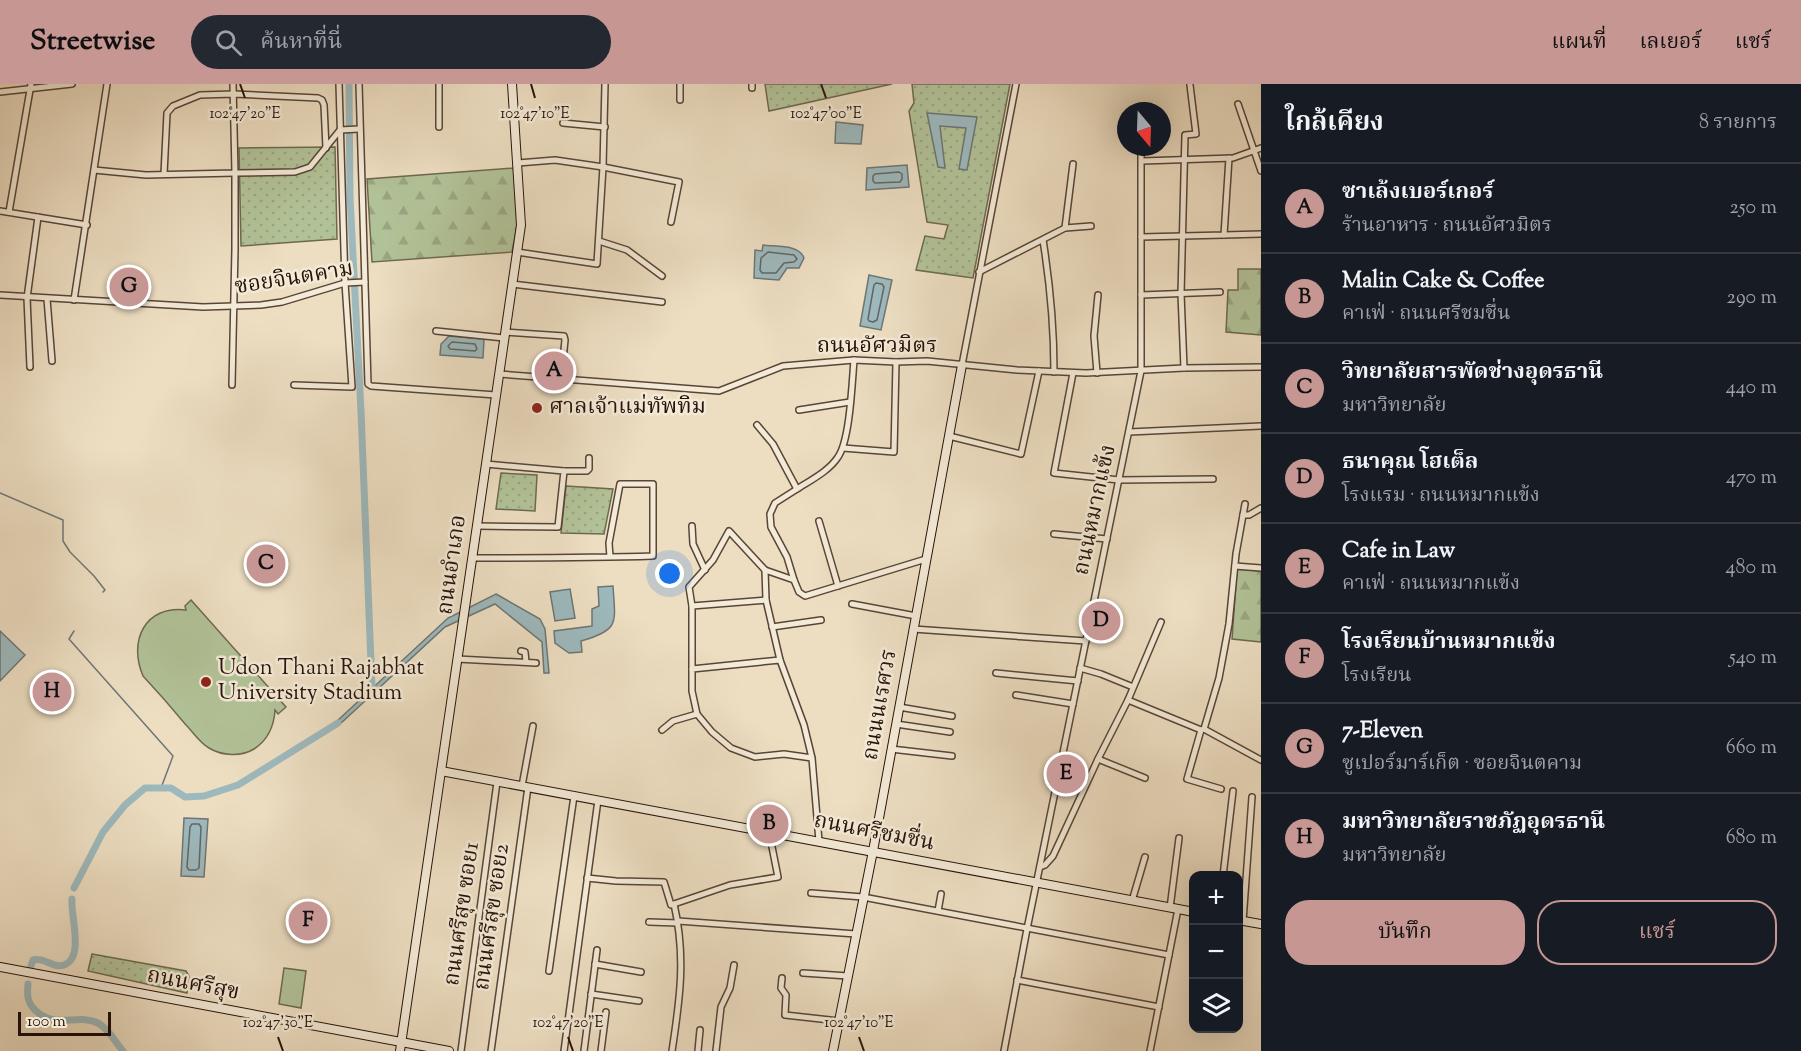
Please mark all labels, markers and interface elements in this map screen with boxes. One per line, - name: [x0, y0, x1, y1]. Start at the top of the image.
- search box: [191, 15, 611, 69]
- text: Streetwise: [30, 22, 155, 62]
- icon: search: [212, 26, 245, 59]
- text: ค้นหาที่นี่: [260, 27, 342, 59]
- text: แผนที่: [1552, 28, 1607, 58]
- text: เลเยอร์: [1640, 28, 1702, 58]
- text: แชร์: [1735, 28, 1771, 58]
- north arrow: [1117, 102, 1171, 156]
- text: 102°47'20"E: [209, 104, 281, 125]
- text: 102°47'10"E: [500, 104, 570, 125]
- text: 102°47'00"E: [790, 104, 862, 125]
- text: ใกล้เคียง: [1285, 105, 1384, 142]
- text: 8 รายการ: [1699, 109, 1777, 138]
- text: ซาเล้งเบอร์เกอร์: [1342, 177, 1493, 209]
- text: A: [1296, 194, 1313, 223]
- text: 250 m: [1729, 194, 1777, 223]
- text: ร้านอาหาร · ถนนอัศวมิตร: [1342, 212, 1552, 241]
- street label: ซอยจินตคาม: [232, 254, 356, 304]
- pin: G: [110, 264, 148, 310]
- text: Malin Cake & Coffee: [1342, 266, 1545, 298]
- text: B: [1298, 284, 1311, 313]
- text: 290 m: [1727, 284, 1777, 313]
- text: คาเฟ่ · ถนนศรีชมชื่น: [1342, 300, 1510, 329]
- street label: ถนนอัศวมิตร: [817, 331, 937, 363]
- pin: A: [534, 348, 574, 394]
- text: วิทยาลัยสารพัดช่างอุดรธานี: [1342, 357, 1603, 389]
- text: C: [1296, 374, 1313, 403]
- text: 440 m: [1726, 374, 1777, 403]
- place label: ศาลเจ้าแม่ทัพทิม: [549, 392, 706, 424]
- text: มหาวิทยาลัย: [1342, 392, 1447, 421]
- marker: ศาลเจ้าแม่ทัพทิม: [530, 401, 544, 415]
- street label: ถนนหมากแข้ง: [1067, 442, 1125, 578]
- text: ธนาคุณ โฮเต็ล: [1342, 447, 1478, 479]
- text: D: [1297, 464, 1312, 493]
- text: 470 m: [1726, 464, 1777, 493]
- text: โรงแรม · ถนนหมากแข้ง: [1342, 482, 1540, 511]
- street label: ถนนอำเภอ: [430, 513, 476, 617]
- text: Cafe in Law: [1342, 536, 1455, 568]
- pin: C: [246, 542, 286, 586]
- text: E: [1298, 554, 1311, 583]
- text: 480 m: [1726, 554, 1777, 583]
- your location: [655, 559, 684, 588]
- text: คาเฟ่ · ถนนหมากแข้ง: [1342, 570, 1520, 599]
- pin: D: [1082, 598, 1120, 644]
- text: โรงเรียนบ้านหมากแข้ง: [1342, 627, 1556, 659]
- text: F: [1299, 644, 1310, 673]
- text: 540 m: [1729, 644, 1777, 673]
- street label: ถนนนเรศวร: [856, 647, 906, 763]
- place label: Udon Thani Rajabhat University Stadium: [218, 653, 424, 710]
- text: โรงเรียน: [1342, 662, 1411, 691]
- pin: H: [32, 670, 72, 714]
- marker: Udon Thani Rajabhat University Stadium: [199, 675, 213, 689]
- text: 7-Eleven: [1342, 716, 1423, 748]
- text: G: [1296, 734, 1313, 763]
- text: 660 m: [1726, 734, 1777, 763]
- text: ซูเปอร์มาร์เก็ต · ซอยจินตคาม: [1342, 750, 1582, 779]
- pin: E: [1046, 752, 1086, 796]
- pin: B: [750, 802, 788, 846]
- street label: ถนนศรีชมชื่น: [811, 803, 938, 860]
- text: มหาวิทยาลัยราชภัฏอุดรธานี: [1342, 807, 1605, 839]
- text: H: [1297, 824, 1312, 853]
- text: 680 m: [1726, 824, 1777, 853]
- street label: ถนนศรีสุข ซอย1: [437, 839, 489, 988]
- street label: ถนนศรีสุข ซอย2: [467, 842, 519, 992]
- text: มหาวิทยาลัย: [1342, 842, 1447, 871]
- map controls: [1189, 871, 1243, 1033]
- button: +: [1189, 871, 1243, 925]
- pin: F: [288, 898, 328, 944]
- button: บันทึก: [1285, 900, 1525, 965]
- button: แชร์: [1537, 900, 1777, 965]
- button: −: [1189, 925, 1243, 979]
- street label: ถนนศรีสุข: [144, 960, 242, 1010]
- button: layers: [1189, 979, 1243, 1033]
- scale bar: [18, 1009, 111, 1036]
- text: 100 m: [27, 1011, 66, 1034]
- text: 102°47'30"E: [243, 1013, 313, 1034]
- text: 102°47'20"E: [532, 1013, 604, 1034]
- text: 102°47'10"E: [824, 1013, 894, 1034]

